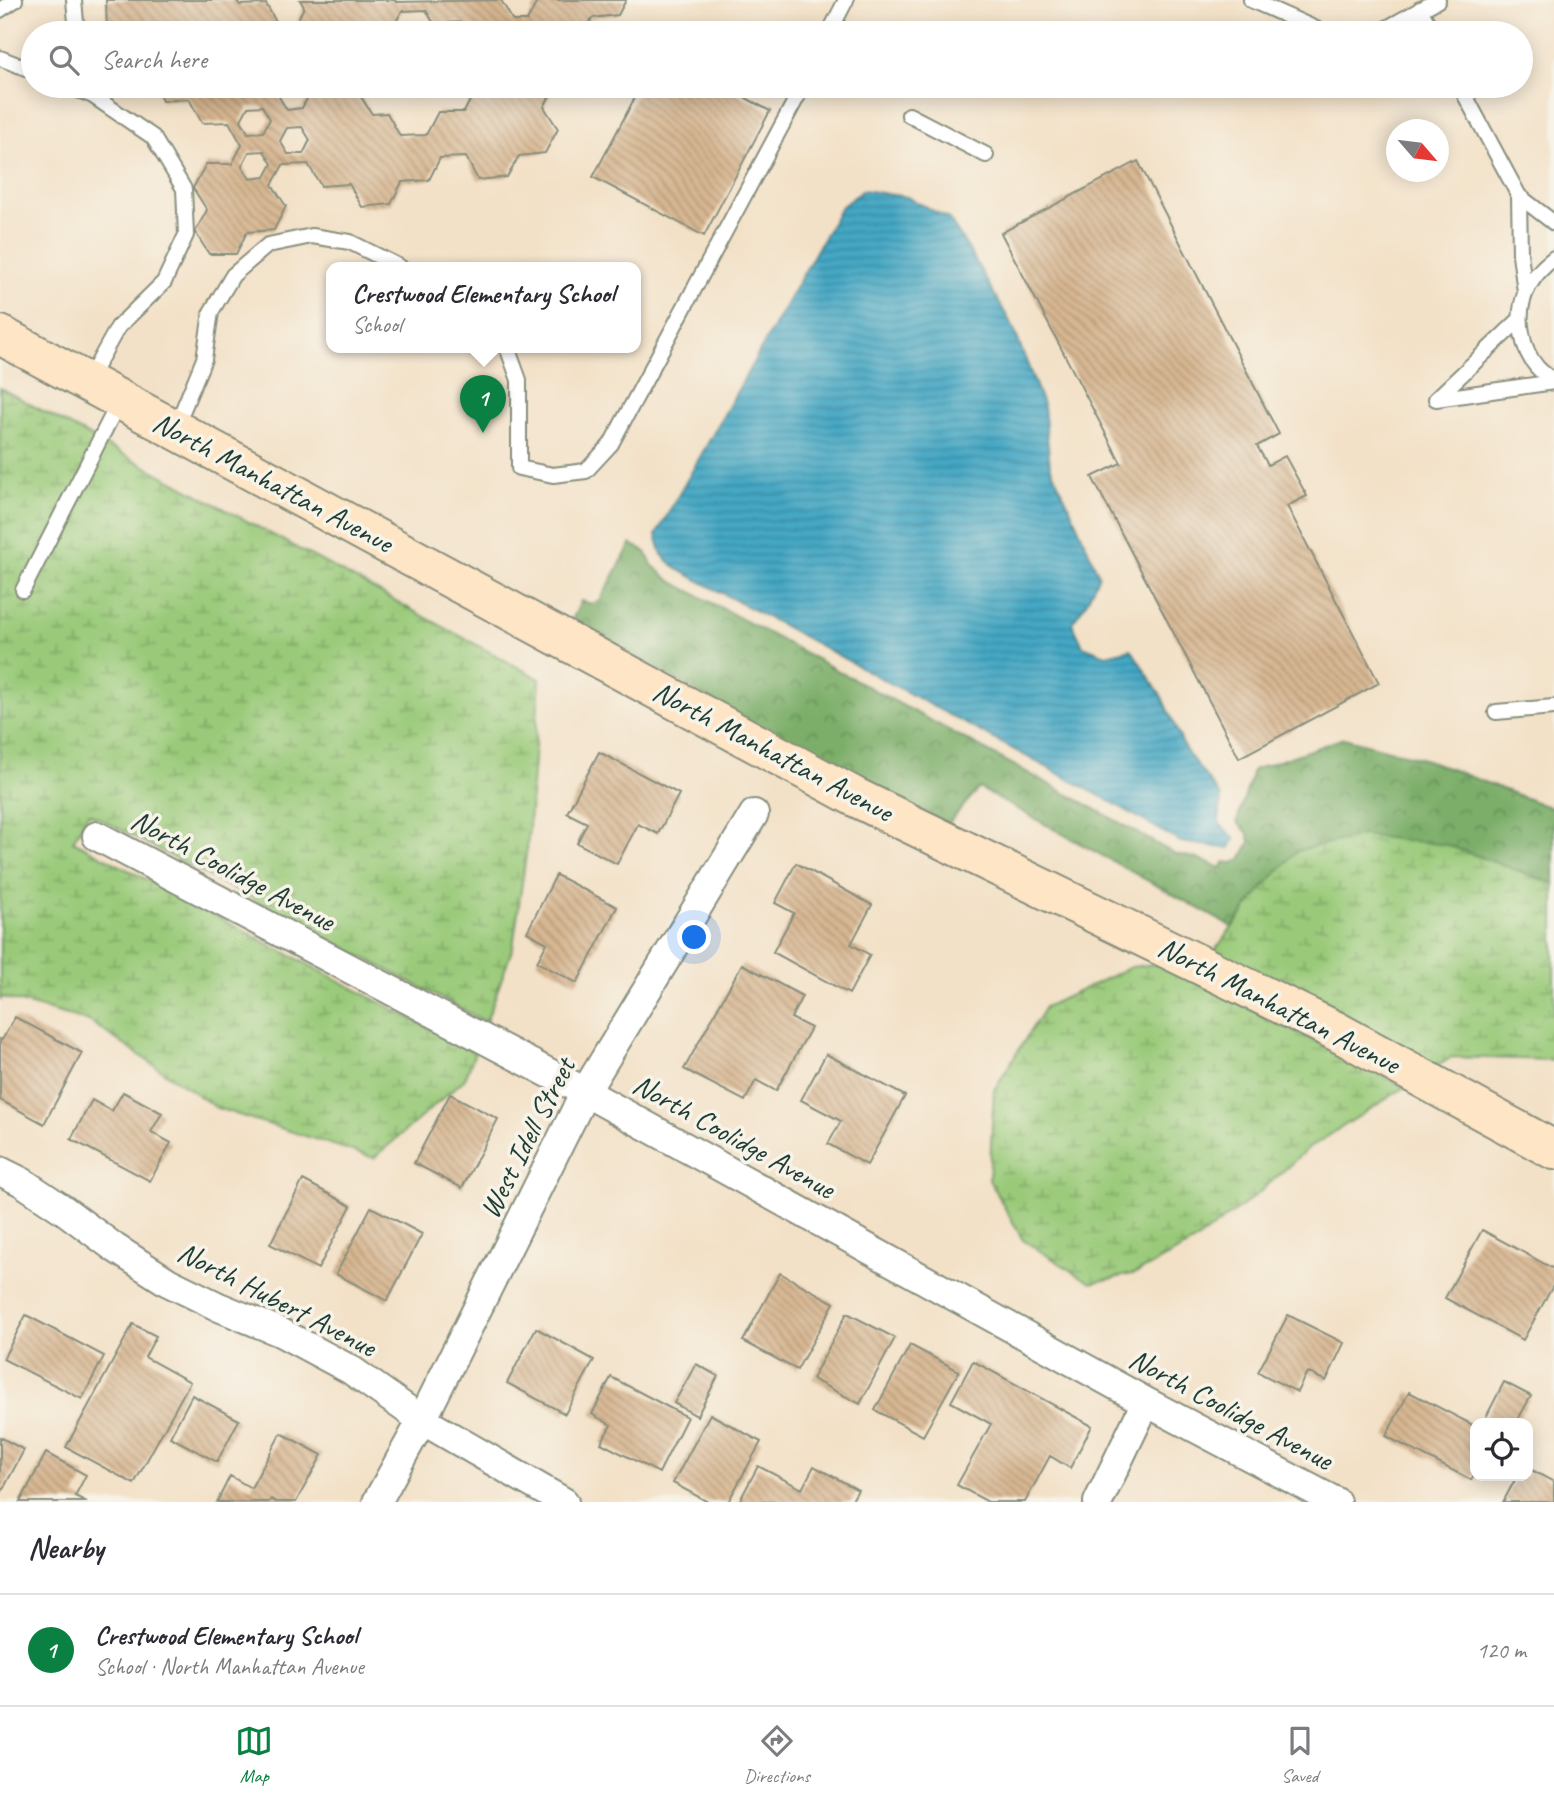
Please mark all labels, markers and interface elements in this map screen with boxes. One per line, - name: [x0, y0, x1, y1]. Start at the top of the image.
- search box: [21, 21, 1533, 98]
- icon: search: [45, 41, 83, 79]
- text: Search here: [101, 43, 207, 76]
- north arrow: [1386, 119, 1449, 182]
- popup: [326, 262, 641, 353]
- text: Crestwood Elementary School: [352, 277, 615, 310]
- text: School: [352, 310, 402, 339]
- pin: 1: [460, 375, 506, 433]
- street label: North Manhattan Avenue: [147, 403, 401, 562]
- street label: North Manhattan Avenue: [647, 672, 901, 831]
- street label: North Coolidge Avenue: [125, 800, 343, 941]
- your location: [677, 920, 711, 954]
- street label: North Manhattan Avenue: [1152, 928, 1408, 1083]
- street label: West Idell Street: [470, 1049, 585, 1224]
- street label: North Coolidge Avenue: [626, 1065, 844, 1208]
- street label: North Hubert Avenue: [171, 1233, 385, 1366]
- street label: North Coolidge Avenue: [1123, 1339, 1341, 1480]
- map controls: [1470, 1418, 1533, 1481]
- button: locate: [1470, 1418, 1533, 1481]
- text: Nearby: [28, 1529, 104, 1567]
- text: Crestwood Elementary School: [95, 1619, 357, 1652]
- text: 1: [46, 1636, 56, 1665]
- text: 120 m: [1477, 1636, 1526, 1665]
- text: School · North Manhattan Avenue: [95, 1652, 364, 1681]
- tab: Map: [235, 1722, 273, 1788]
- tab: Directions: [744, 1722, 810, 1788]
- tab: Saved: [1281, 1722, 1319, 1788]

